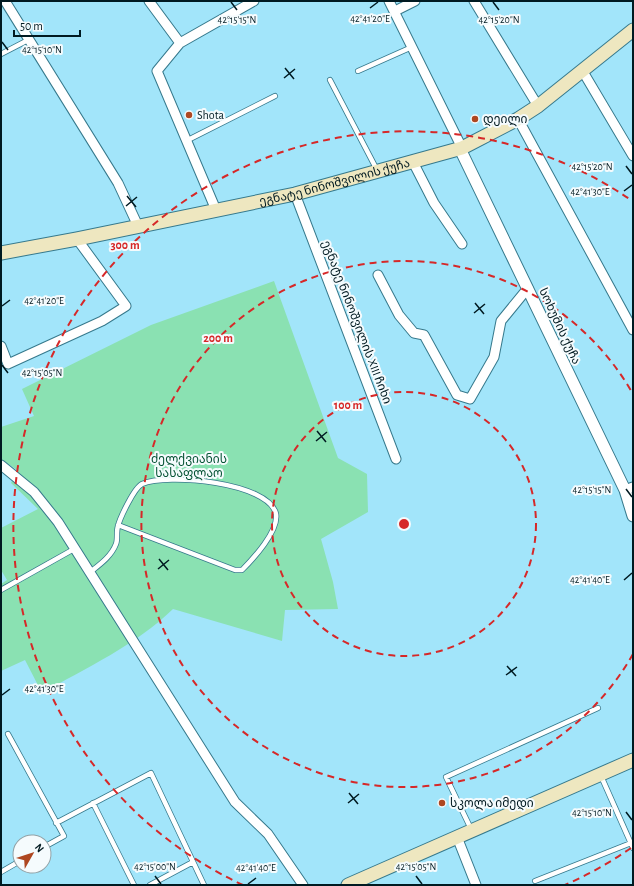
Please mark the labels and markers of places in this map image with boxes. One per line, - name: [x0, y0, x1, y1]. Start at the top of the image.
- place label: Shota: [197, 109, 225, 121]
- marker: Shota: [184, 110, 194, 120]
- place label: დეილი: [483, 113, 527, 127]
- marker: დეილი: [470, 114, 480, 124]
- centre of rings: [397, 517, 411, 531]
- place label: სკოლა იმედი: [450, 797, 534, 811]
- marker: სკოლა იმედი: [437, 798, 447, 808]

